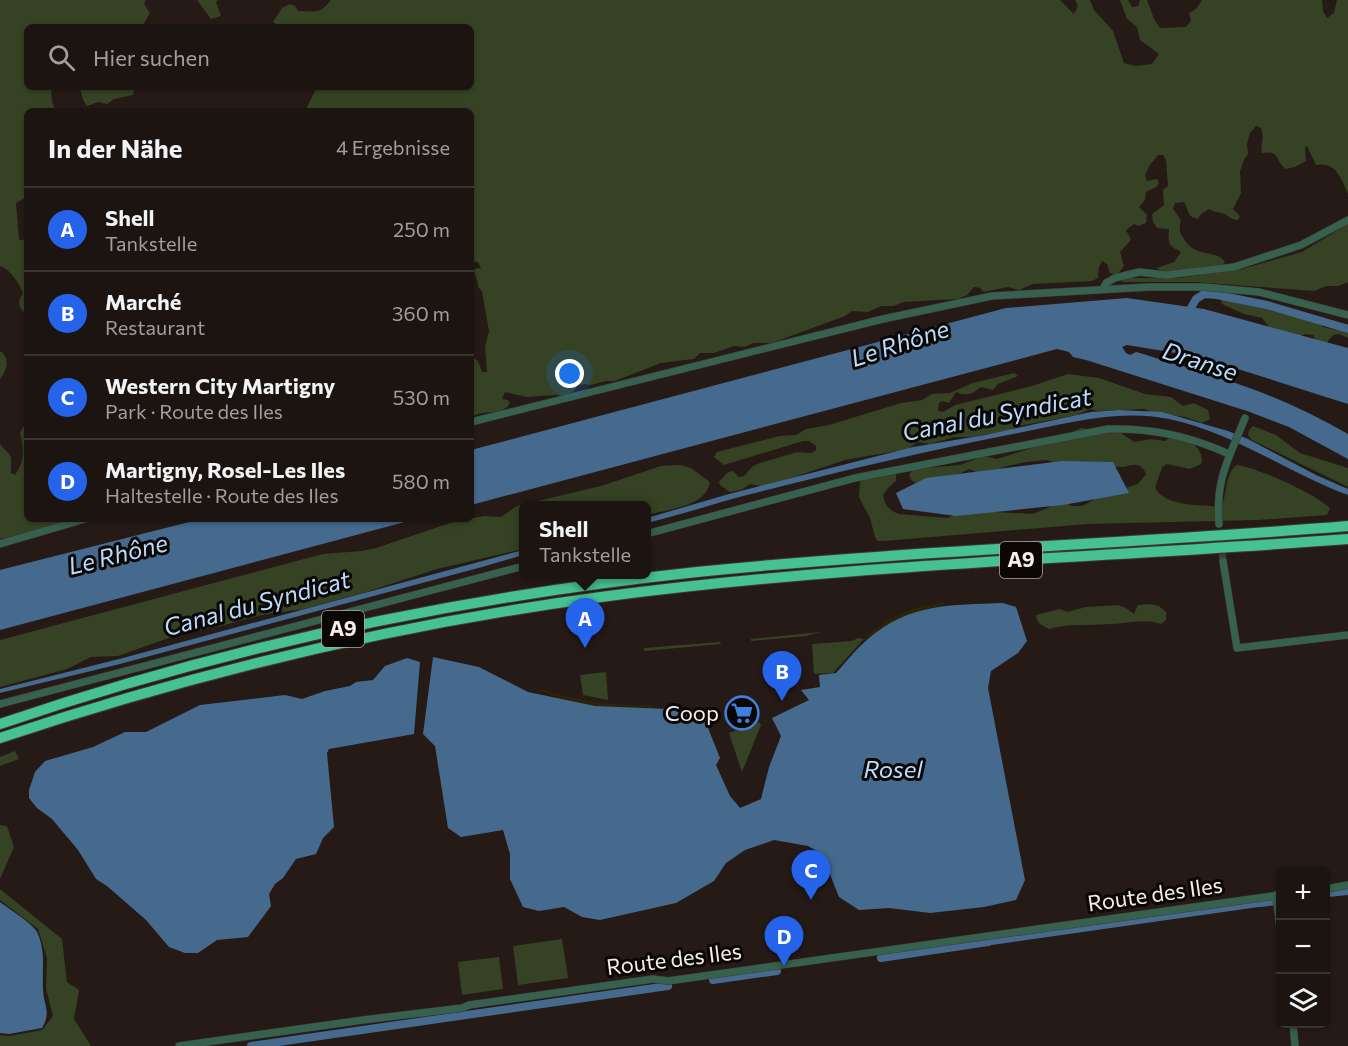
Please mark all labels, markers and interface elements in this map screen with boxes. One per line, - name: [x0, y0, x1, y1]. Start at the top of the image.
- search box: [24, 24, 474, 90]
- icon: search: [45, 41, 78, 74]
- text: Hier suchen: [93, 44, 210, 71]
- text: In der Nähe: [48, 132, 183, 163]
- text: 4 Ergebnisse: [336, 135, 450, 159]
- text: Shell: [105, 204, 155, 231]
- text: A: [60, 217, 75, 241]
- text: 250 m: [393, 217, 450, 241]
- text: Tankstelle: [105, 231, 197, 255]
- text: Marché: [105, 288, 181, 315]
- text: B: [61, 301, 74, 325]
- text: 360 m: [392, 301, 450, 325]
- water label: Le Rhône: [847, 313, 953, 372]
- text: Restaurant: [105, 315, 205, 339]
- water label: Dranse: [1159, 335, 1242, 386]
- your location: [555, 359, 584, 388]
- text: Western City Martigny: [105, 372, 335, 399]
- water label: Canal du Syndicat: [900, 381, 1095, 446]
- text: C: [61, 385, 74, 409]
- text: 530 m: [393, 385, 450, 409]
- text: Park · Route des Iles: [105, 399, 283, 423]
- text: Martigny, Rosel-Les Iles: [105, 456, 345, 483]
- text: D: [60, 469, 75, 493]
- text: 580 m: [392, 469, 450, 493]
- text: Haltestelle · Route des Iles: [105, 483, 339, 507]
- popup: [519, 501, 651, 579]
- text: Shell: [539, 515, 588, 542]
- water label: Le Rhône: [65, 527, 171, 580]
- text: Tankstelle: [539, 542, 631, 566]
- road number: A9: [1000, 542, 1042, 578]
- water label: Canal du Syndicat: [160, 563, 354, 641]
- pin: A: [566, 598, 604, 648]
- road number: A9: [322, 611, 364, 647]
- pin: B: [762, 652, 802, 701]
- supermarket icon: Coop: [724, 695, 760, 731]
- place label: Coop: [665, 699, 719, 726]
- water label: Rosel: [863, 754, 923, 783]
- pin: C: [792, 850, 830, 900]
- map controls: [1276, 866, 1330, 1028]
- button: +: [1276, 866, 1330, 920]
- street label: Route des Iles: [1086, 871, 1224, 916]
- pin: D: [764, 916, 804, 966]
- button: −: [1276, 920, 1330, 974]
- street label: Route des Iles: [605, 937, 743, 980]
- button: layers: [1276, 974, 1330, 1028]

